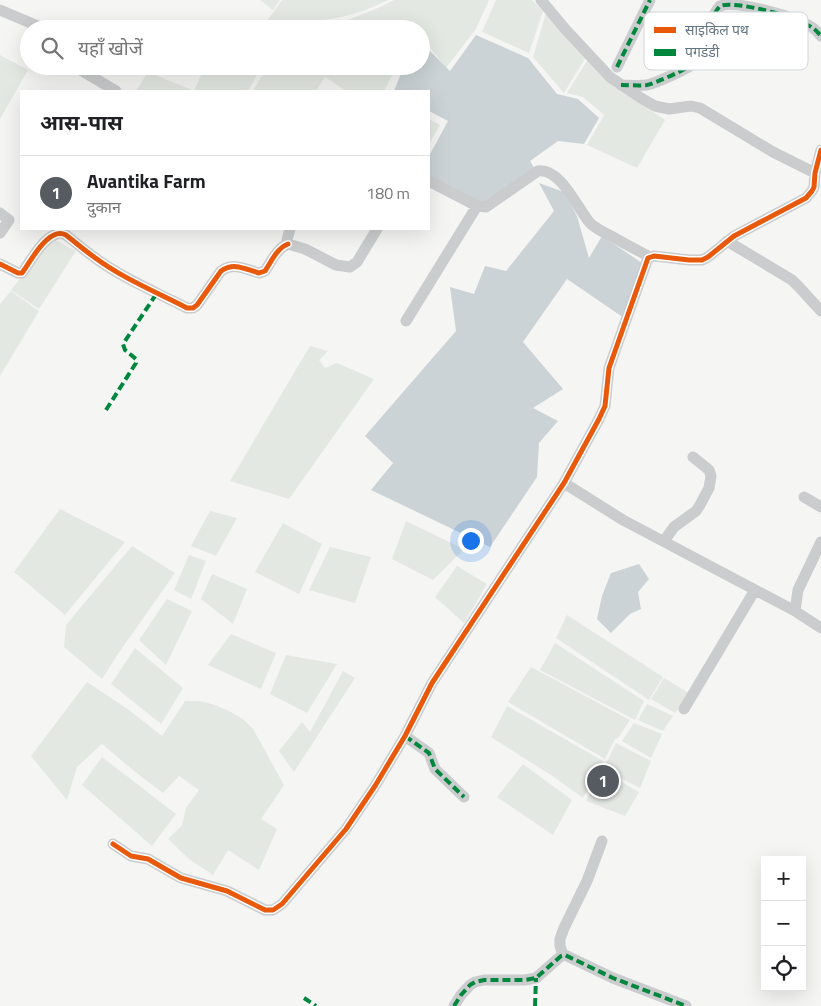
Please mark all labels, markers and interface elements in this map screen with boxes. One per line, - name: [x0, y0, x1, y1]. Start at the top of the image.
- legend: [644, 12, 808, 70]
- text: साइकिल पथ: [685, 19, 750, 40]
- search box: [20, 20, 430, 75]
- text: यहाँ खोजें: [78, 33, 143, 62]
- icon: search: [38, 34, 66, 62]
- text: पगडंडी: [685, 41, 720, 62]
- text: आस-पास: [40, 106, 123, 138]
- text: Avantika Farm: [87, 166, 206, 195]
- text: 1: [52, 181, 60, 205]
- text: 180 m: [366, 181, 410, 205]
- text: दुकान: [87, 195, 121, 219]
- your location: [458, 528, 484, 554]
- pin: 1: [587, 762, 619, 800]
- map controls: [761, 856, 806, 991]
- button: +: [761, 856, 806, 901]
- button: −: [761, 901, 806, 946]
- button: locate: [761, 946, 806, 991]

